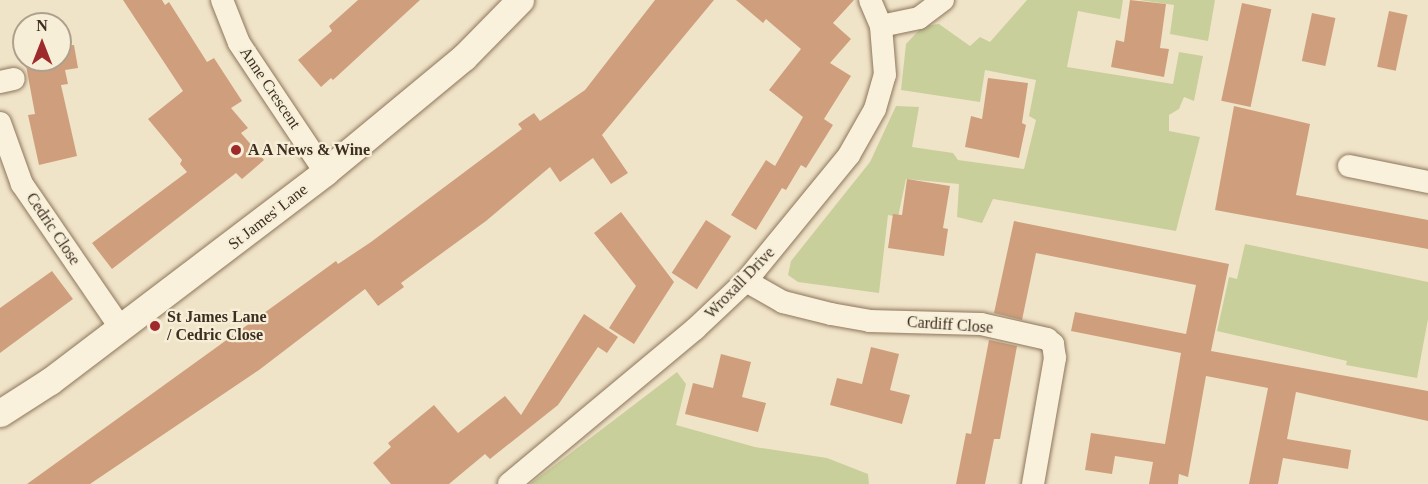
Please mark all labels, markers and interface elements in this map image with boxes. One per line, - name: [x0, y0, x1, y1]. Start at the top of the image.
- north arrow: [12, 12, 72, 72]
- text: N: [36, 17, 48, 34]
- street label: Anne Crescent: [236, 43, 304, 133]
- place label: A A News & Wine: [248, 140, 373, 160]
- marker: A A News & Wine: [229, 143, 243, 157]
- street label: St James' Lane: [225, 180, 311, 254]
- street label: Cedric Close: [22, 189, 84, 269]
- street label: Wroxall Drive: [701, 243, 779, 323]
- place label: St James Lane / Cedric Close: [167, 307, 267, 345]
- street label: Cardiff Close: [906, 312, 994, 338]
- marker: St James Lane / Cedric Close: [148, 319, 162, 333]

